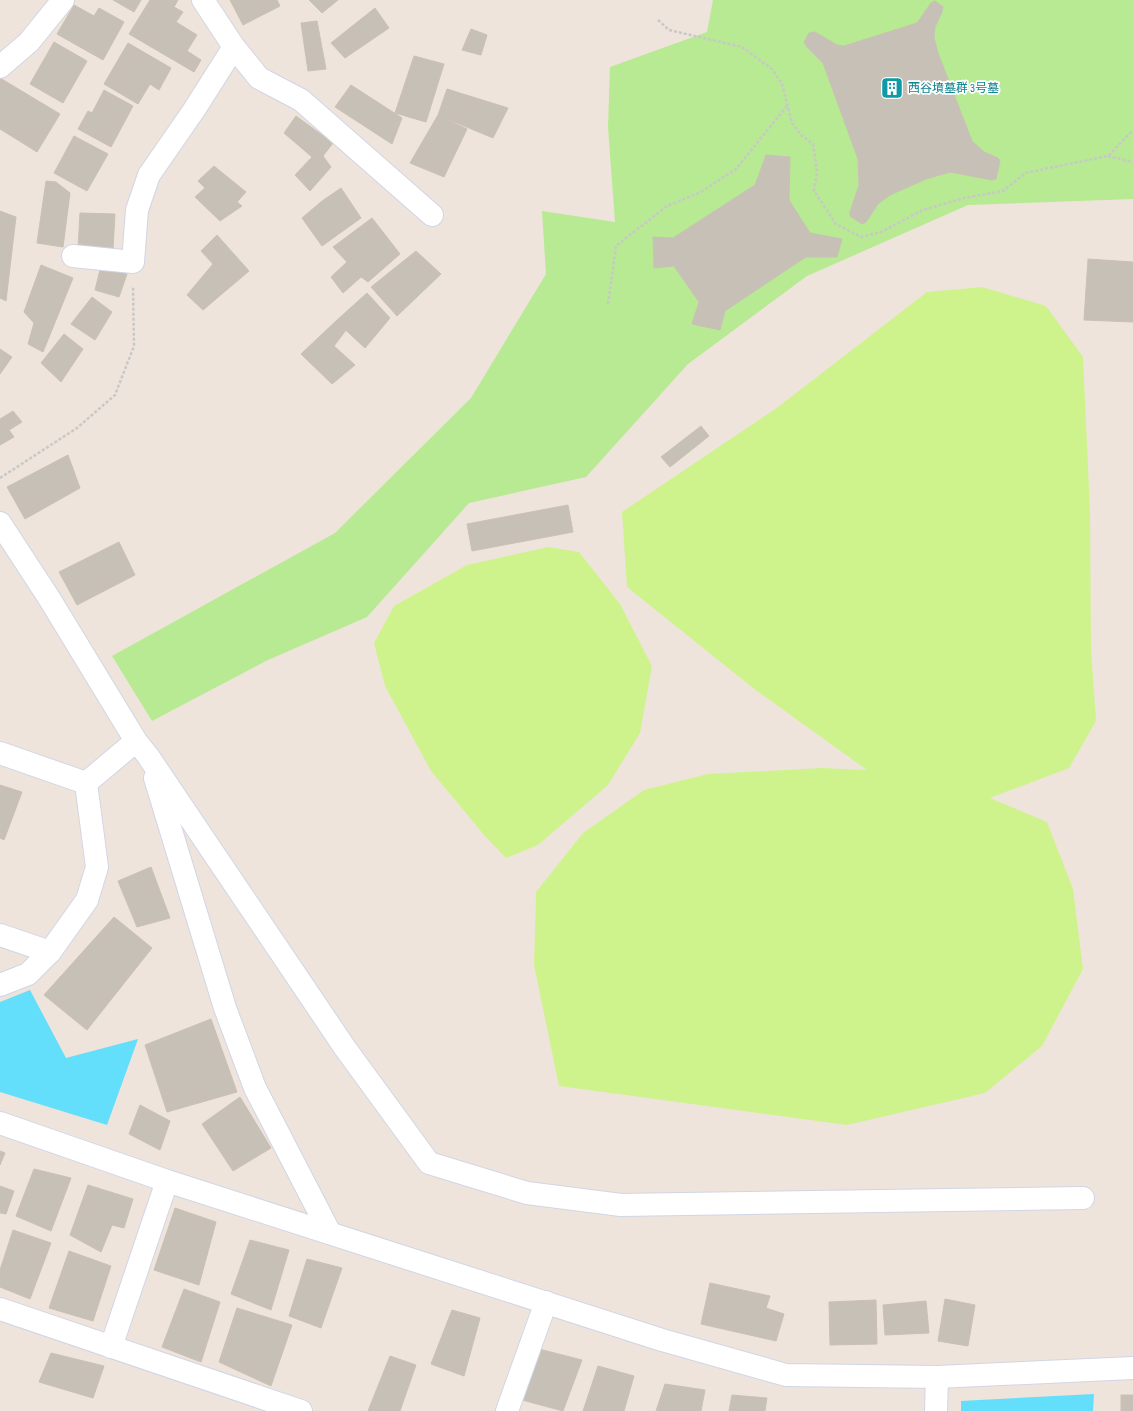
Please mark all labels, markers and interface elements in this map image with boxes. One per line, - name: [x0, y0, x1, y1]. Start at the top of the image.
- building icon: 西谷墳墓群 3号墓: [879, 75, 905, 101]
- place label: 西谷墳墓群 3号墓: [908, 81, 999, 96]

